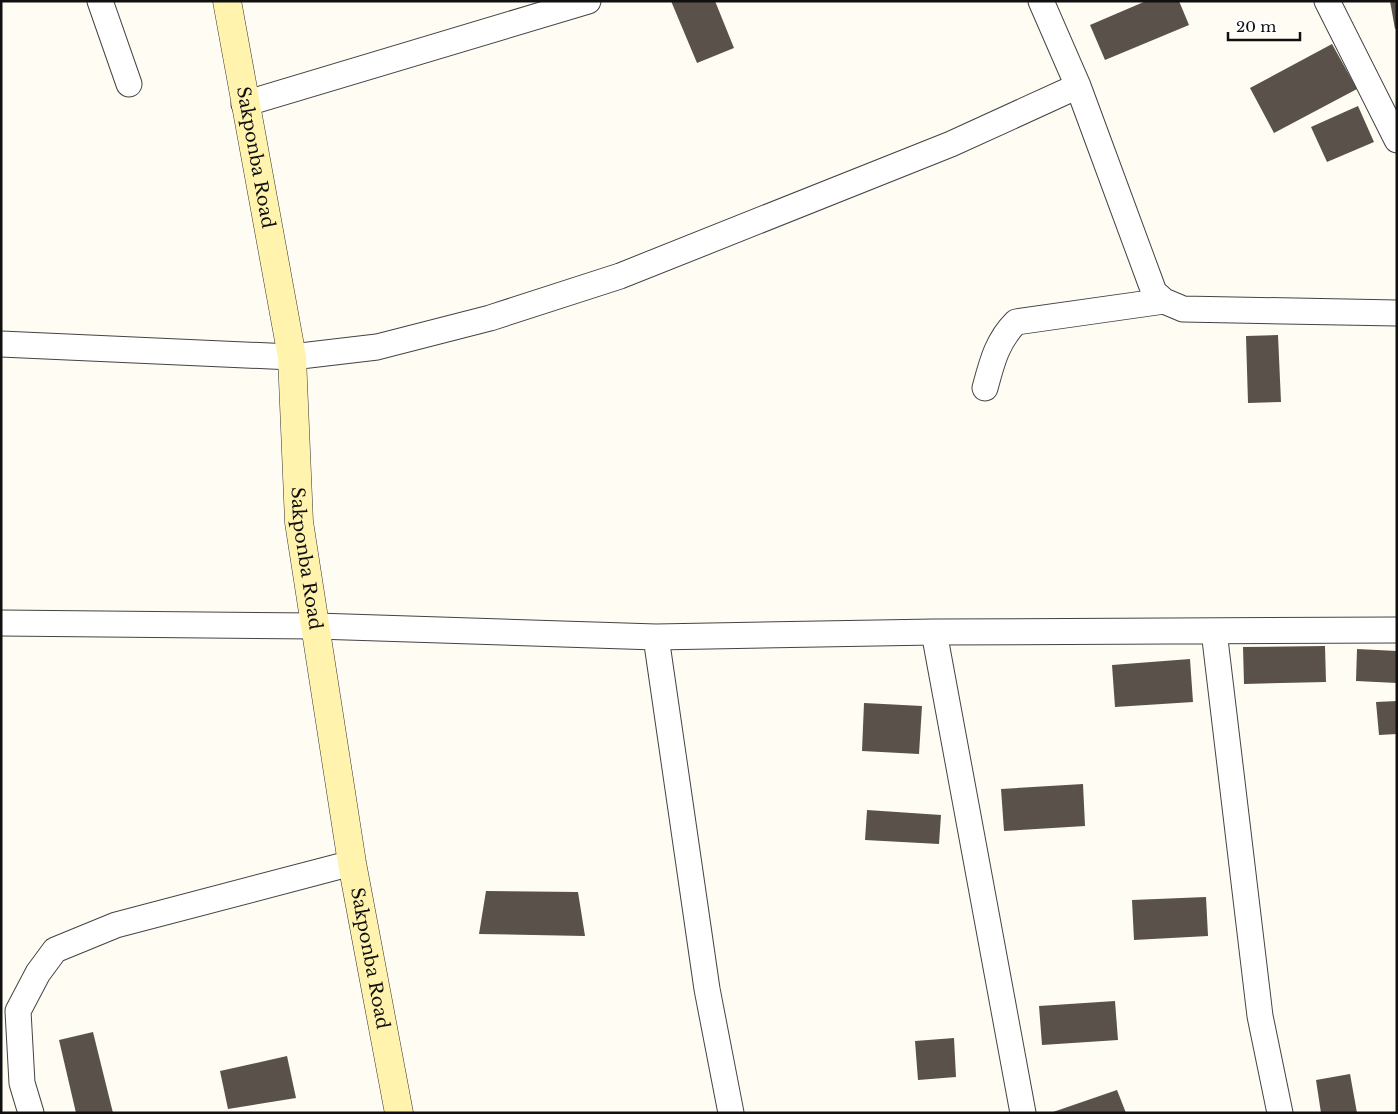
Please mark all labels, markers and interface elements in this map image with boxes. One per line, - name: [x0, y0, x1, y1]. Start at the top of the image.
- scale bar: [1228, 10, 1300, 42]
- text: 20 m: [1236, 17, 1276, 36]
- street label: Sakponba Road: [232, 85, 279, 230]
- street label: Sakponba Road: [287, 487, 327, 631]
- street label: Sakponba Road: [346, 886, 394, 1031]

